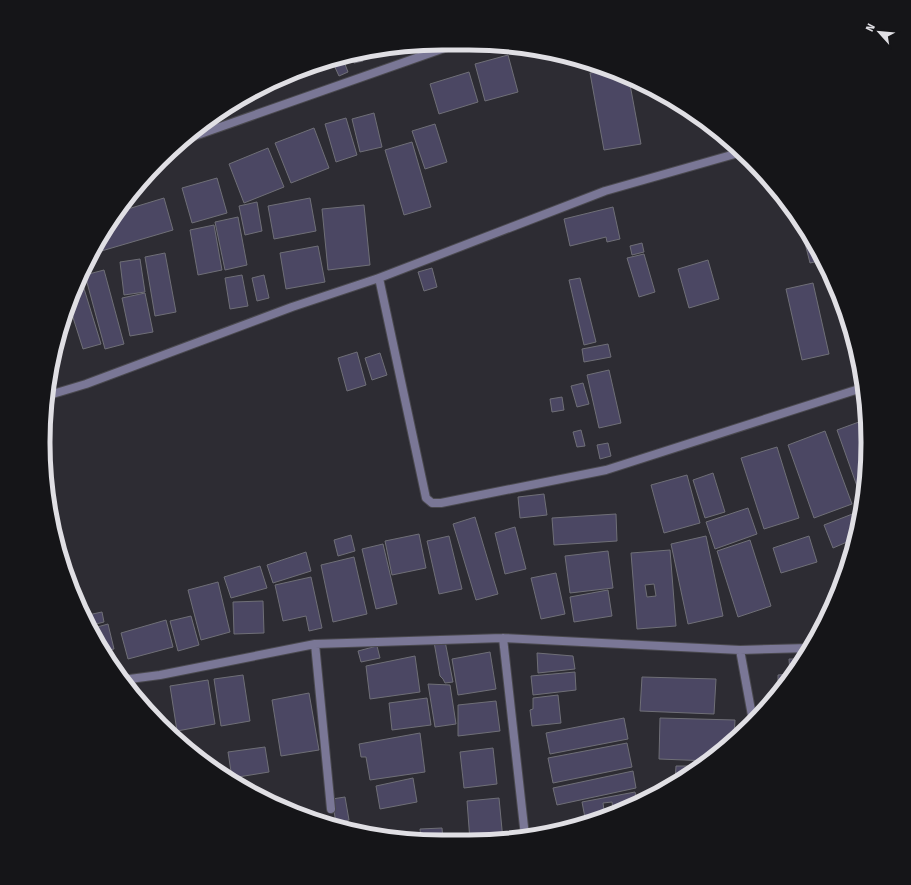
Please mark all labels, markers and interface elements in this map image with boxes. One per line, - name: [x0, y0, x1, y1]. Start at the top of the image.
- north arrow: [859, 12, 899, 52]
- text: N: [863, 21, 878, 34]

